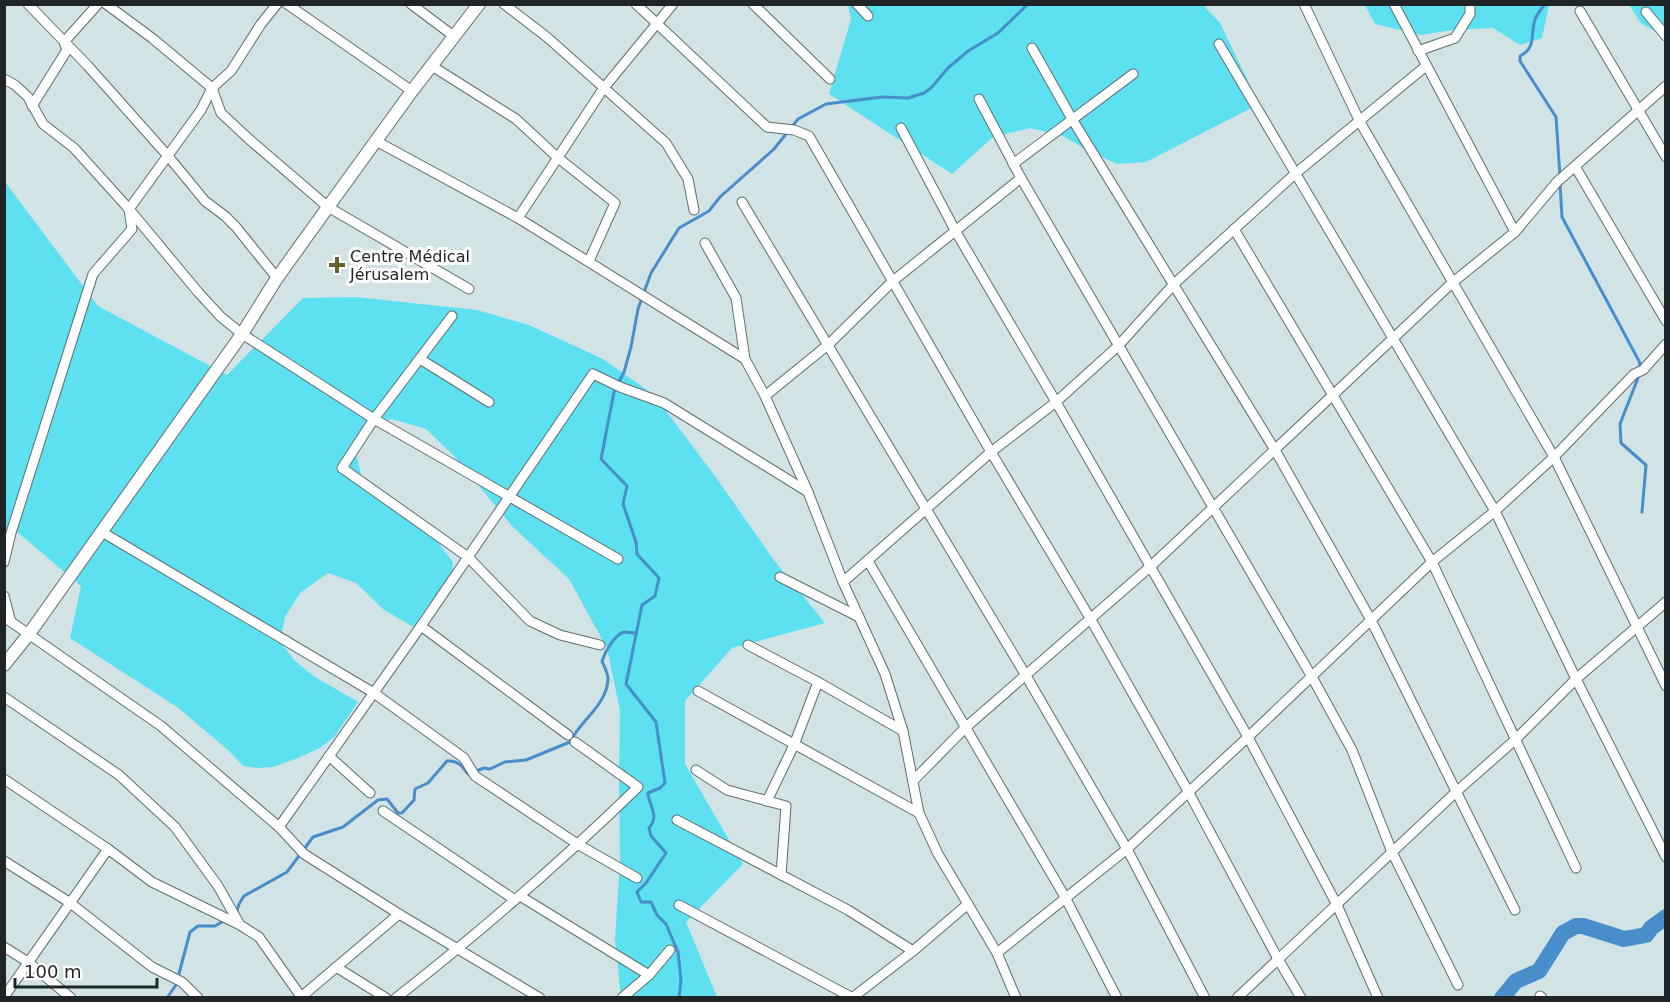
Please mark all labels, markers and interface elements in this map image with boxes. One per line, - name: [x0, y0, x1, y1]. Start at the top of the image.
- place label: Centre Médical Jérusalem: [349, 247, 470, 284]
- marker: Centre Médical Jérusalem: [328, 256, 346, 274]
- scale bar: [15, 951, 158, 989]
- text: 100 m: [24, 961, 82, 982]

